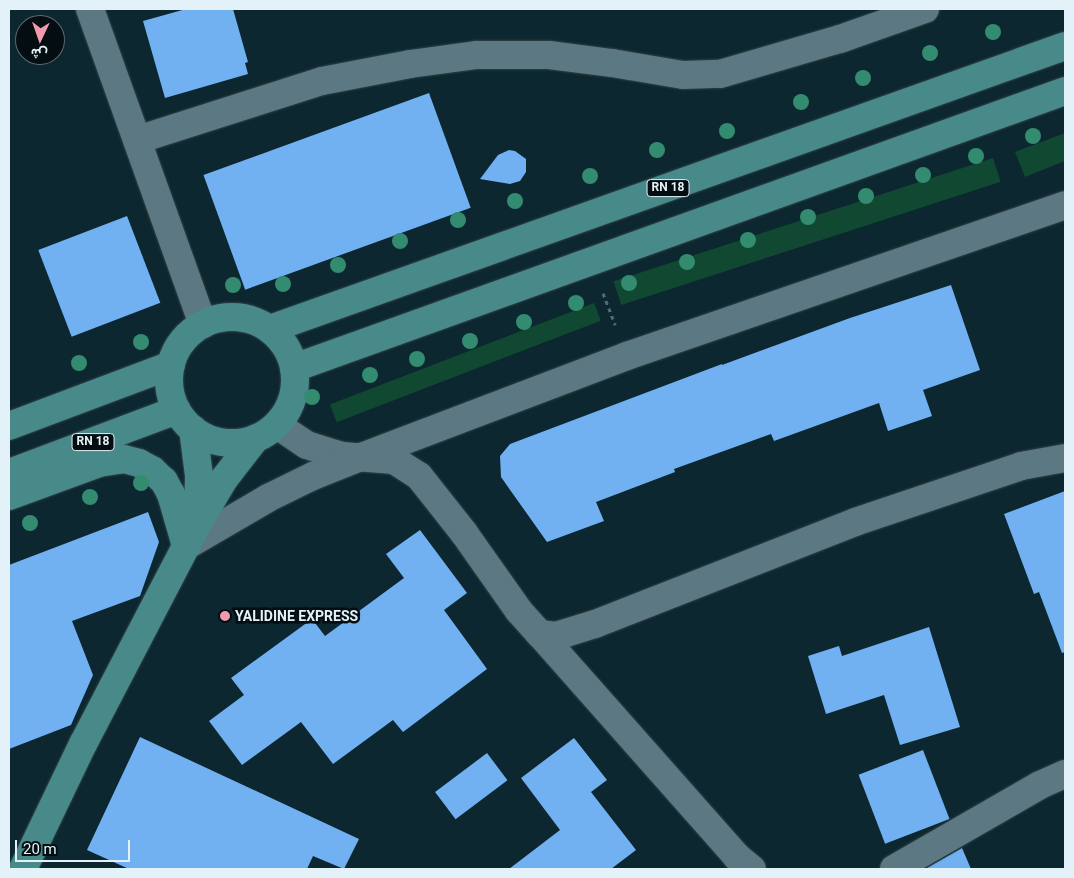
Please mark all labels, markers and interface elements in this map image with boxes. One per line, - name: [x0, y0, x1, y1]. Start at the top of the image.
- north arrow: [15, 15, 65, 65]
- text: ش: [30, 46, 48, 62]
- road number: RN 18: [646, 178, 690, 198]
- road number: RN 18: [70, 432, 116, 452]
- place label: YALIDINE EXPRESS: [235, 608, 358, 624]
- marker: YALIDINE EXPRESS: [219, 610, 231, 622]
- scale bar: [18, 830, 132, 862]
- text: 20 m: [23, 840, 57, 858]

